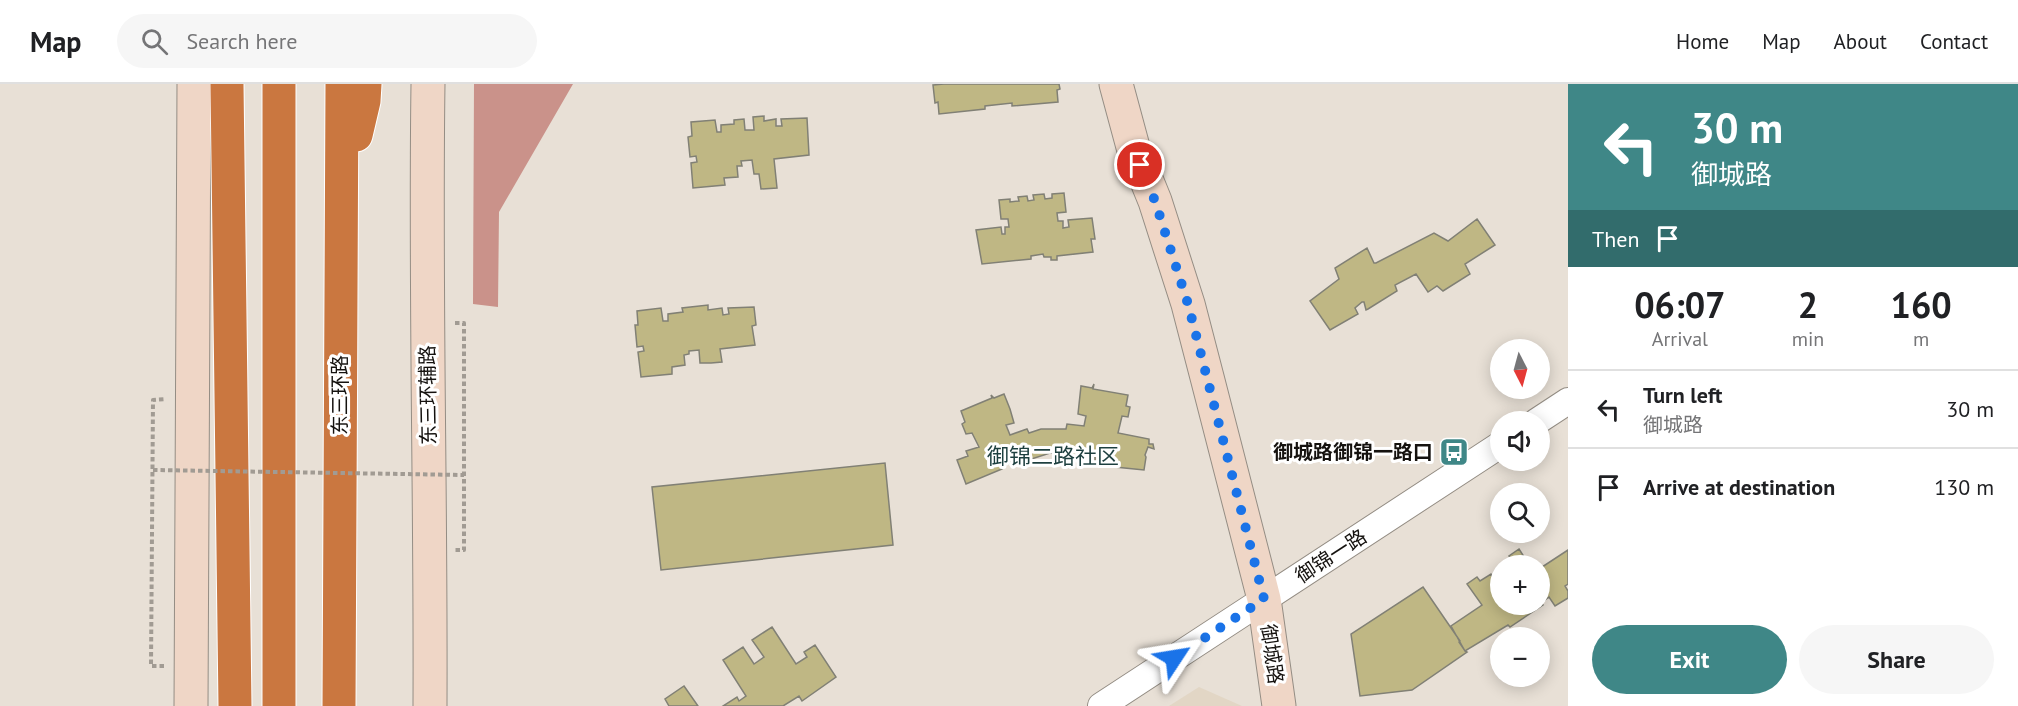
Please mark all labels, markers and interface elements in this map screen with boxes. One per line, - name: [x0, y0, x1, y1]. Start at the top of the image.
- search box: [117, 14, 537, 68]
- text: Map: [30, 23, 81, 60]
- icon: search: [138, 25, 171, 58]
- text: Search here: [186, 27, 297, 55]
- text: Home: [1676, 28, 1729, 55]
- text: Map: [1762, 28, 1801, 55]
- text: About: [1834, 28, 1887, 55]
- text: Contact: [1920, 28, 1988, 55]
- text: 30 m: [1691, 100, 1783, 155]
- icon: left: [1592, 108, 1670, 186]
- pin: [1114, 139, 1165, 190]
- icon: arrive: [1123, 148, 1156, 181]
- text: 御城路: [1691, 157, 1772, 191]
- icon: arrive: [1651, 222, 1684, 255]
- text: Then: [1592, 225, 1639, 253]
- text: 06:07: [1634, 281, 1726, 328]
- text: 2: [1798, 281, 1818, 328]
- text: 160: [1891, 281, 1952, 328]
- text: Arrival: [1652, 326, 1708, 352]
- text: min: [1792, 326, 1824, 352]
- text: m: [1913, 326, 1929, 352]
- north arrow: [1490, 339, 1550, 399]
- map controls: [1490, 339, 1550, 687]
- street label: 东三环辅路: [414, 345, 442, 445]
- street label: 东三环路: [327, 355, 353, 435]
- text: Turn left: [1643, 381, 1723, 409]
- icon: left: [1592, 393, 1625, 426]
- text: 30 m: [1946, 395, 1994, 423]
- button: sound: [1490, 411, 1550, 471]
- text: 御城路: [1643, 412, 1703, 438]
- bus stop icon: 御城路御锦一路口: [1438, 436, 1470, 468]
- place label: 御城路御锦一路口: [1273, 439, 1433, 465]
- district label: 御锦二路社区: [987, 442, 1119, 470]
- icon: arrive: [1592, 471, 1625, 504]
- text: Arrive at destination: [1643, 473, 1835, 501]
- text: 130 m: [1934, 473, 1994, 501]
- button: search: [1490, 483, 1550, 543]
- street label: 御锦一路: [1290, 523, 1372, 589]
- button: +: [1490, 555, 1550, 615]
- street label: 御城路: [1255, 622, 1289, 686]
- button: Exit: [1592, 625, 1787, 694]
- button: Share: [1799, 625, 1994, 694]
- position arrow: [1142, 626, 1206, 690]
- button: −: [1490, 627, 1550, 687]

